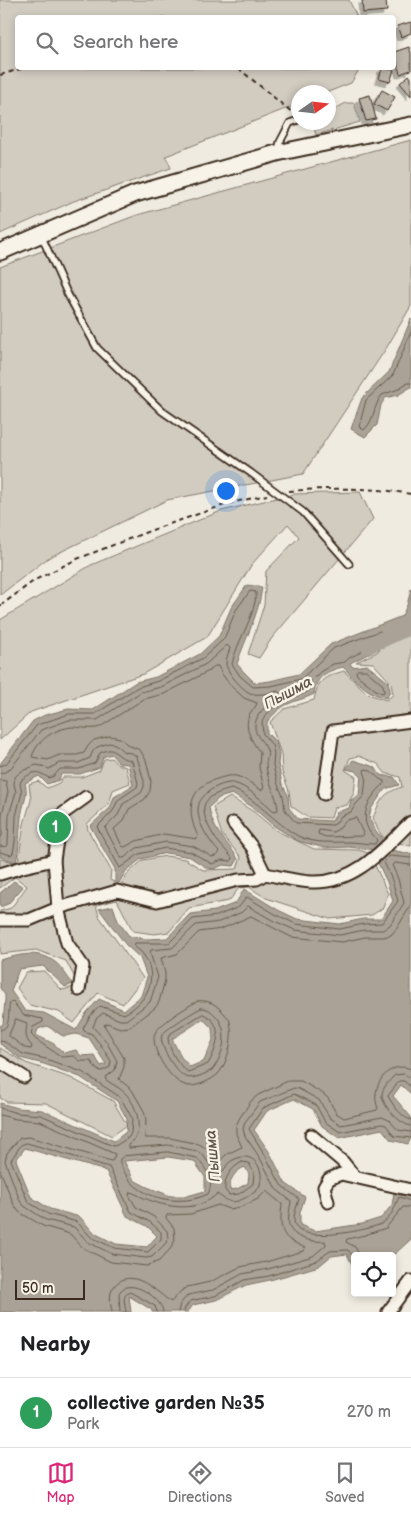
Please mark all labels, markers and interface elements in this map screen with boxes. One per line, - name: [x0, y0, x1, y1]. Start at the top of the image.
- search box: [15, 15, 396, 70]
- icon: search: [33, 29, 61, 57]
- text: Search here: [73, 31, 178, 54]
- north arrow: [291, 85, 336, 130]
- your location: [213, 478, 239, 504]
- water label: Пышма: [260, 672, 316, 714]
- pin: 1: [39, 808, 71, 846]
- water label: Пышма: [201, 1129, 225, 1183]
- map controls: [351, 1252, 396, 1297]
- button: locate: [351, 1252, 396, 1297]
- scale bar: [15, 1277, 85, 1300]
- text: 50 m: [22, 1280, 54, 1297]
- text: Nearby: [20, 1332, 90, 1357]
- text: collective garden №35: [67, 1392, 265, 1415]
- text: 1: [33, 1403, 39, 1422]
- text: 270 m: [347, 1403, 391, 1422]
- text: Park: [67, 1415, 99, 1434]
- tab: Map: [47, 1459, 75, 1506]
- tab: Directions: [168, 1459, 232, 1506]
- tab: Saved: [325, 1459, 364, 1506]

